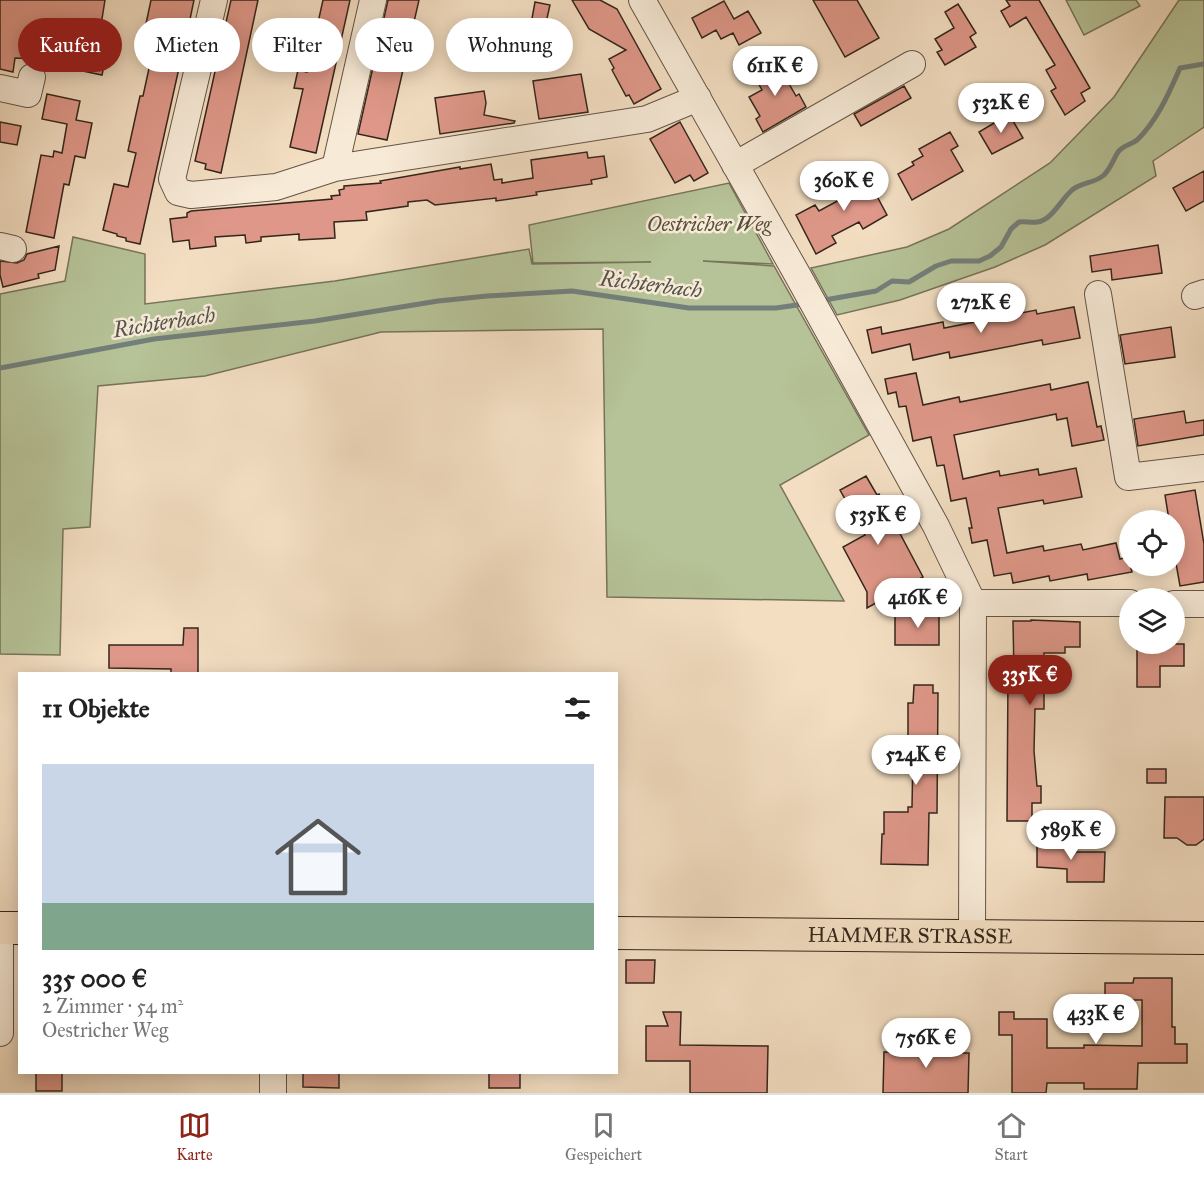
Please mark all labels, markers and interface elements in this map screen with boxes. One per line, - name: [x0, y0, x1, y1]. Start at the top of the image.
- chip: Kaufen: [18, 18, 122, 72]
- chip: Mieten: [134, 18, 240, 72]
- chip: Filter: [252, 18, 343, 72]
- chip: Neu: [355, 18, 434, 72]
- chip: Wohnung: [446, 18, 573, 72]
- pin: 611K €: [726, 46, 824, 97]
- text: 611K €: [747, 53, 803, 77]
- pin: 532K €: [952, 83, 1050, 134]
- text: 532K €: [972, 90, 1030, 114]
- pin: 360K €: [795, 161, 893, 212]
- text: 360K €: [814, 168, 874, 192]
- park label: Oestricher Weg: [647, 211, 772, 237]
- water label: Richterbach: [597, 264, 704, 304]
- pin: 272K €: [932, 283, 1030, 334]
- text: 272K €: [951, 290, 1011, 314]
- water label: Richterbach: [110, 301, 217, 344]
- pin: 535K €: [829, 495, 927, 546]
- text: 535K €: [849, 502, 907, 526]
- map controls: [1119, 510, 1185, 654]
- button: locate: [1119, 510, 1185, 576]
- pin: 416K €: [869, 578, 967, 629]
- text: 416K €: [888, 585, 948, 609]
- button: layers: [1119, 588, 1185, 654]
- pin: 335K €: [981, 655, 1079, 706]
- text: 335K €: [1002, 662, 1058, 686]
- text: 11 Objekte: [42, 692, 150, 724]
- icon: filters: [561, 692, 594, 725]
- pin: 524K €: [867, 735, 965, 786]
- text: 524K €: [886, 742, 946, 766]
- icon: home: [264, 803, 372, 911]
- pin: 589K €: [1022, 810, 1120, 861]
- text: 589K €: [1040, 817, 1102, 841]
- street label: HAMMER STRASSE: [808, 922, 1012, 949]
- text: 335 000 €: [42, 962, 147, 994]
- text: 2 Zimmer · 54 m²: [42, 994, 183, 1018]
- pin: 433K €: [1047, 994, 1145, 1045]
- text: 433K €: [1067, 1001, 1125, 1025]
- text: Oestricher Weg: [42, 1018, 168, 1042]
- pin: 756K €: [877, 1018, 975, 1069]
- text: 756K €: [896, 1025, 956, 1049]
- tab: Karte: [176, 1109, 213, 1164]
- tab: Gespeichert: [565, 1109, 642, 1164]
- tab: Start: [995, 1109, 1028, 1164]

